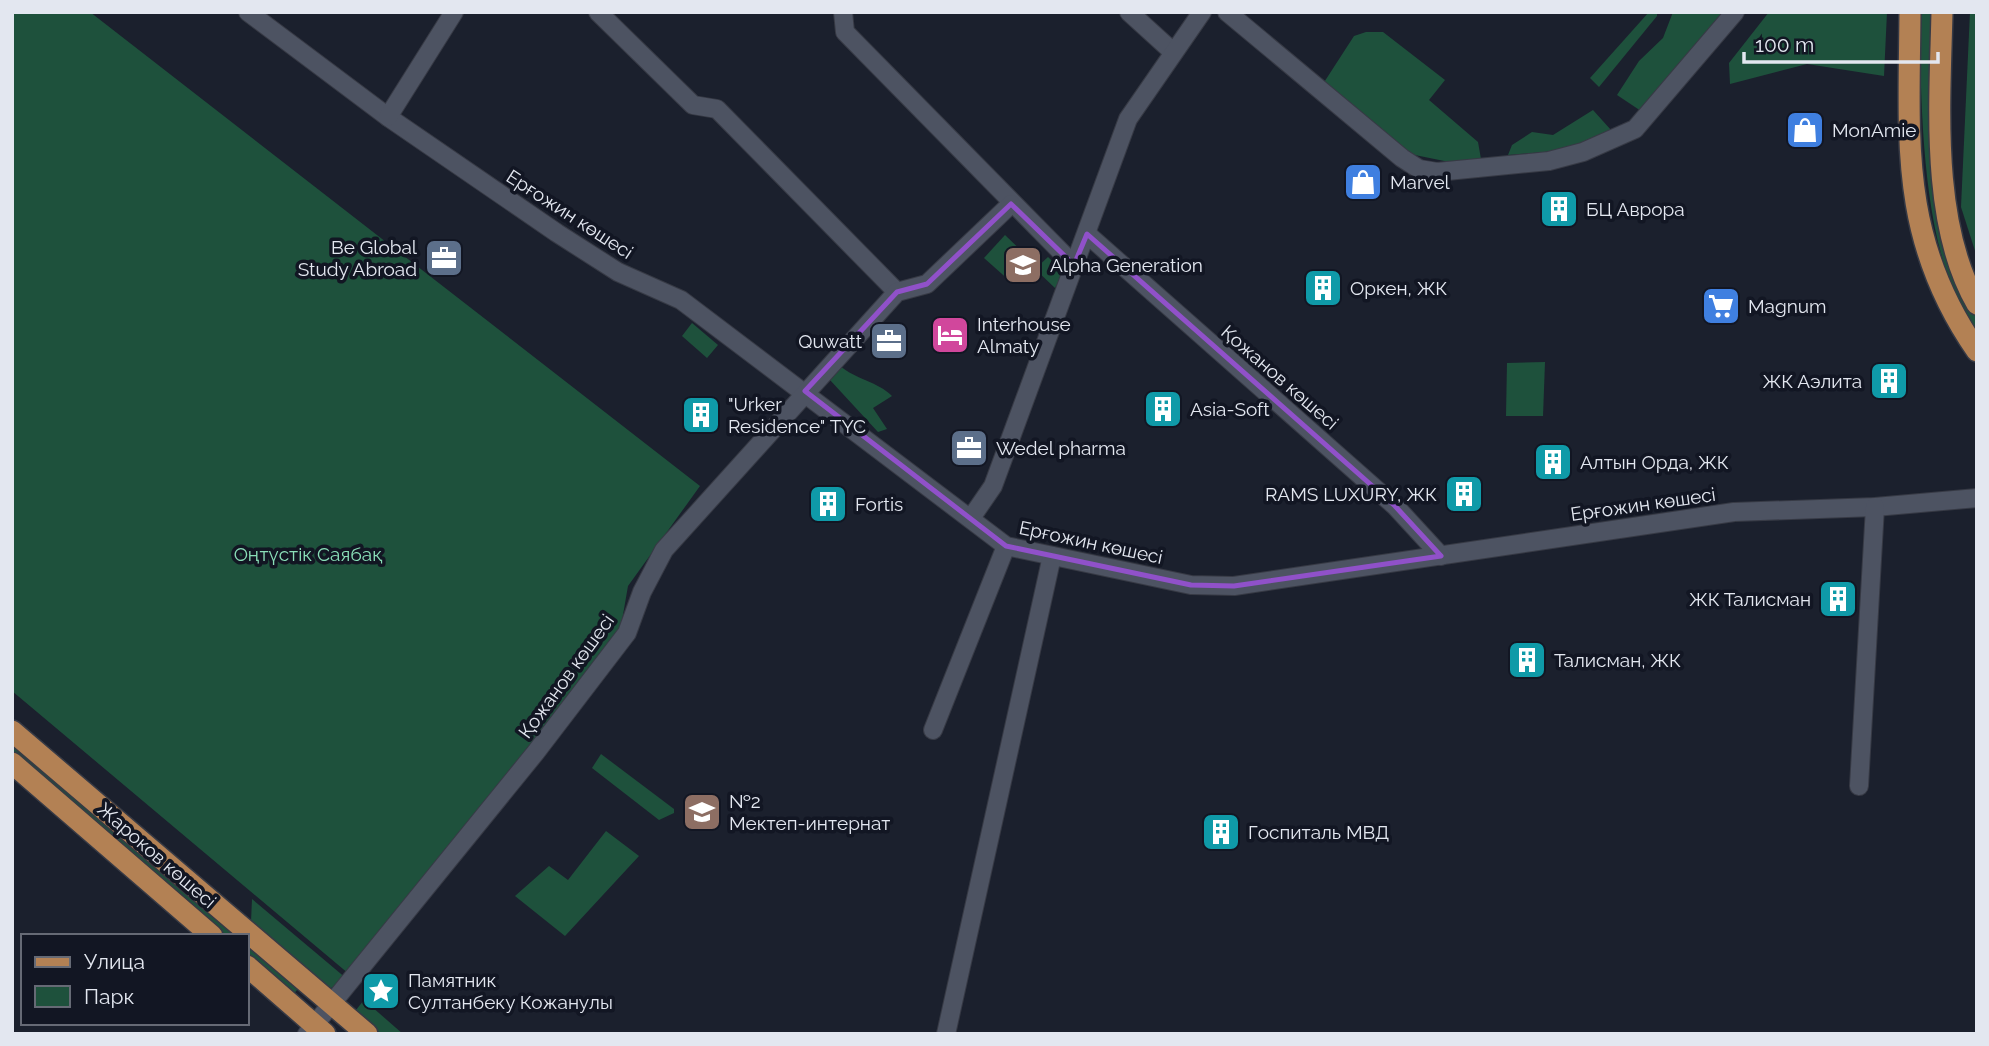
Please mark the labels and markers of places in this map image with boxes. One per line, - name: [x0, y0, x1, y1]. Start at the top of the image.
- shop icon: MonAmie: [1784, 109, 1826, 151]
- place label: MonAmie: [1832, 119, 1917, 141]
- shop icon: Marvel: [1342, 161, 1384, 203]
- place label: Marvel: [1390, 171, 1451, 193]
- building icon: БЦ Аврора: [1538, 188, 1580, 230]
- place label: БЦ Аврора: [1586, 198, 1685, 220]
- place label: Be Global Study Abroad: [298, 236, 418, 280]
- office icon: Be Global Study Abroad: [423, 237, 465, 279]
- school or university icon: Alpha Generation: [1002, 244, 1044, 286]
- place label: Alpha Generation: [1050, 254, 1203, 276]
- building icon: Оркен, ЖК: [1302, 267, 1344, 309]
- place label: Оркен, ЖК: [1350, 277, 1447, 299]
- supermarket icon: Magnum: [1700, 285, 1742, 327]
- place label: Magnum: [1748, 295, 1827, 317]
- place label: Interhouse Almaty: [977, 313, 1071, 357]
- hotel icon: Interhouse Almaty: [929, 314, 971, 356]
- office icon: Quwatt: [868, 320, 910, 362]
- place label: Quwatt: [798, 330, 863, 352]
- building icon: ЖК Аэлита: [1868, 360, 1910, 402]
- place label: ЖК Аэлита: [1762, 370, 1862, 392]
- building icon: Asia-Soft: [1142, 388, 1184, 430]
- place label: "Urker Residence" ТҮС: [728, 393, 866, 437]
- building icon: "Urker Residence" ТҮС: [680, 394, 722, 436]
- place label: Asia-Soft: [1190, 398, 1270, 420]
- office icon: Wedel pharma: [948, 427, 990, 469]
- place label: Wedel pharma: [996, 437, 1126, 459]
- building icon: Алтын Орда, ЖК: [1532, 441, 1574, 483]
- place label: Алтын Орда, ЖК: [1580, 451, 1729, 473]
- building icon: RAMS LUXURY, ЖК: [1443, 473, 1485, 515]
- building icon: Fortis: [807, 483, 849, 525]
- place label: RAMS LUXURY, ЖК: [1265, 483, 1437, 505]
- place label: Fortis: [855, 493, 903, 515]
- building icon: ЖК Талисман: [1817, 578, 1859, 620]
- place label: ЖК Талисман: [1689, 588, 1811, 610]
- building icon: Талисман, ЖК: [1506, 639, 1548, 681]
- place label: Талисман, ЖК: [1554, 649, 1681, 671]
- place label: №2 Мектеп-интернат: [729, 790, 890, 834]
- school or university icon: №2 Мектеп-интернат: [681, 791, 723, 833]
- building icon: Госпиталь МВД: [1200, 811, 1242, 853]
- place label: Госпиталь МВД: [1248, 821, 1389, 843]
- place label: Памятник Султанбеку Кожанулы: [408, 969, 613, 1013]
- place icon: Памятник Султанбеку Кожанулы: [360, 970, 402, 1012]

